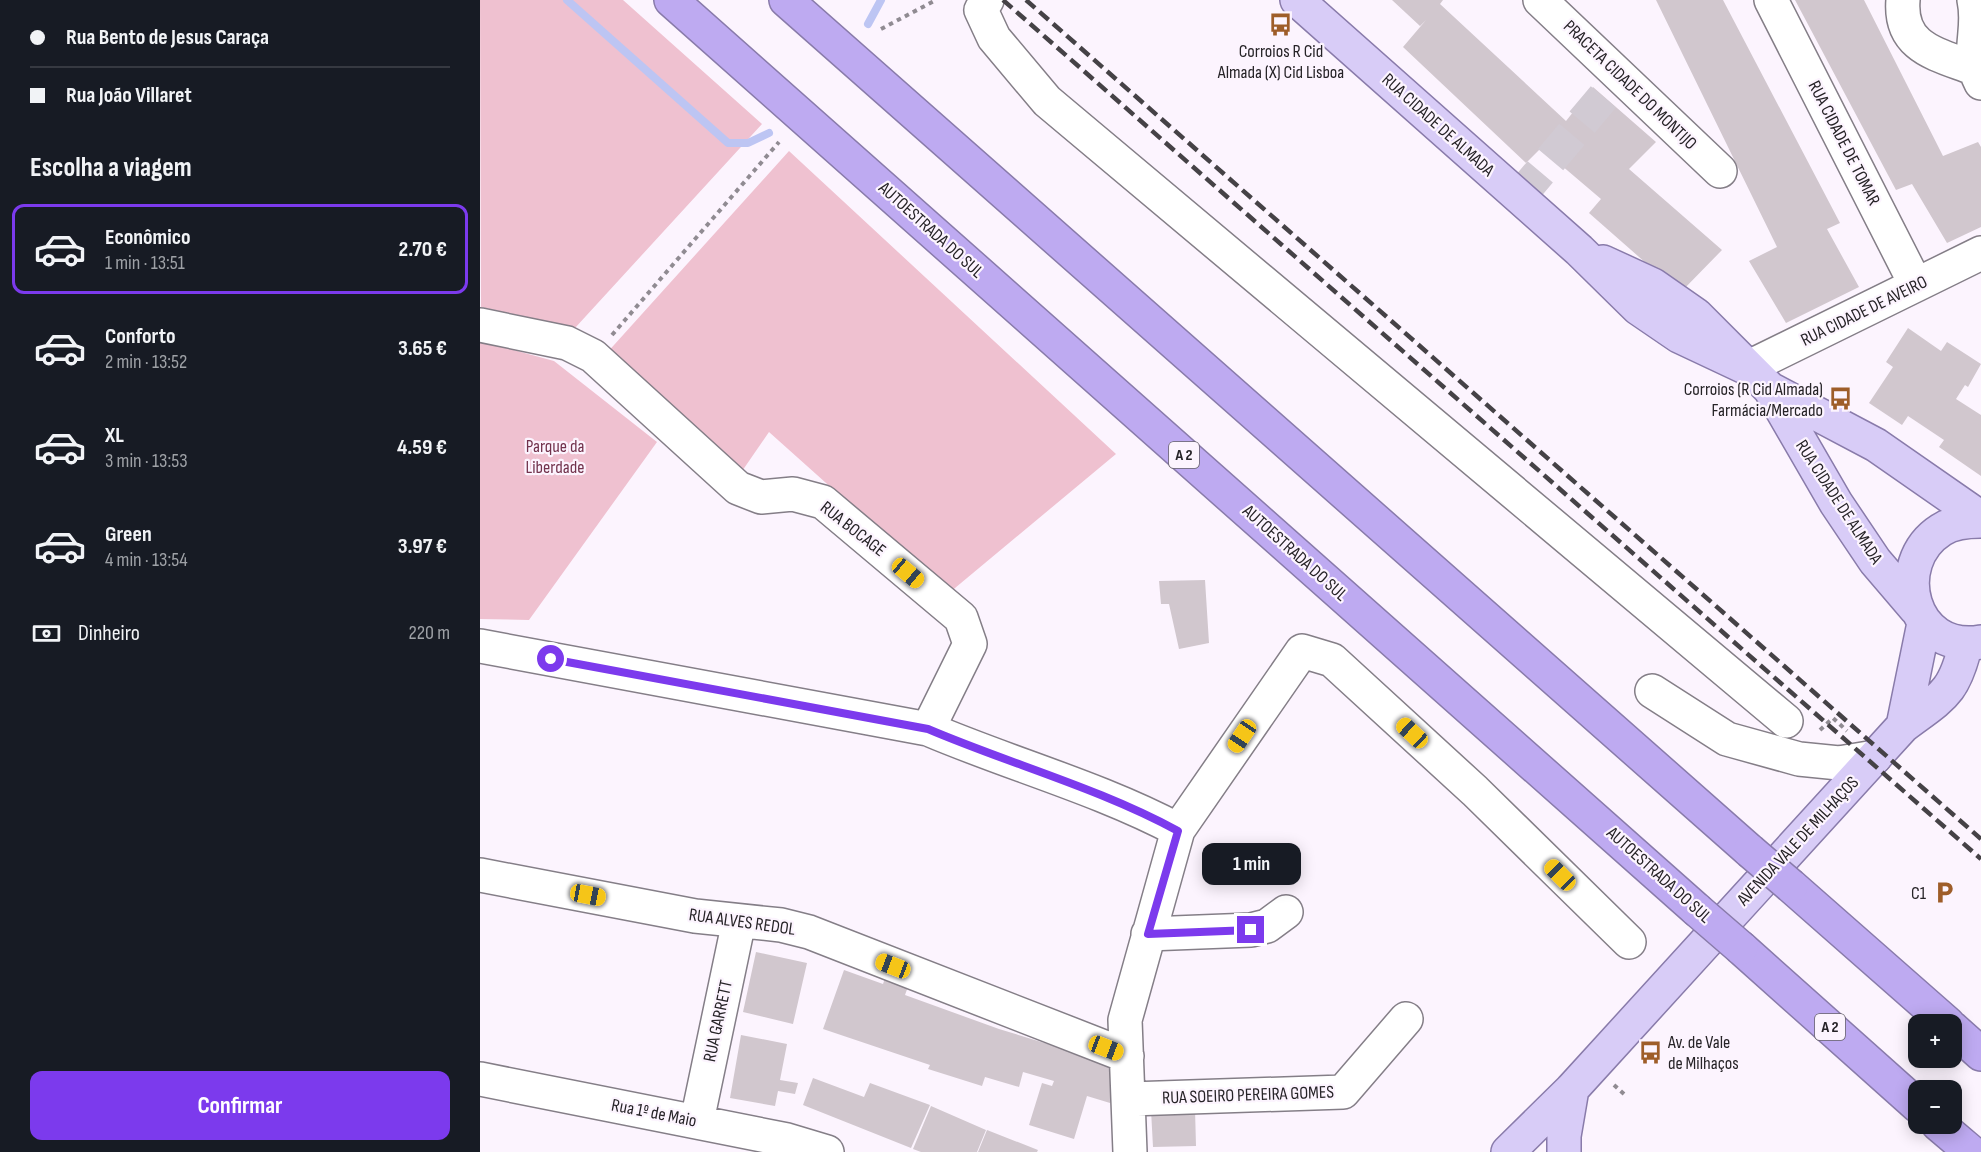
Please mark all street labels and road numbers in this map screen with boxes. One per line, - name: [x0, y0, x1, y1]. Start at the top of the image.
- street label: PRACETA CIDADE DO MONTIJO: [1559, 16, 1701, 154]
- street label: RUA CIDADE DE ALMADA: [1378, 69, 1499, 181]
- street label: RUA CIDADE DE TOMAR: [1804, 77, 1884, 209]
- street label: AUTOESTRADA DO SUL: [874, 177, 988, 283]
- street label: RUA CIDADE DE AVEIRO: [1797, 271, 1931, 351]
- street label: RUA CIDADE DE ALMADA: [1791, 436, 1887, 568]
- road number: A 2: [1169, 442, 1199, 468]
- street label: RUA BOCAGE: [816, 497, 890, 561]
- street label: AUTOESTRADA DO SUL: [1238, 500, 1352, 606]
- street label: AVENIDA VALE DE MILHAÇOS: [1732, 772, 1863, 911]
- street label: AUTOESTRADA DO SUL: [1602, 822, 1716, 928]
- street label: RUA ALVES REDOL: [687, 904, 797, 940]
- street label: RUA GARRETT: [699, 978, 737, 1064]
- road number: A 2: [1815, 1014, 1845, 1040]
- street label: RUA SOEIRO PEREIRA GOMES: [1162, 1081, 1335, 1108]
- street label: Rua 1º de Maio: [610, 1094, 698, 1132]

